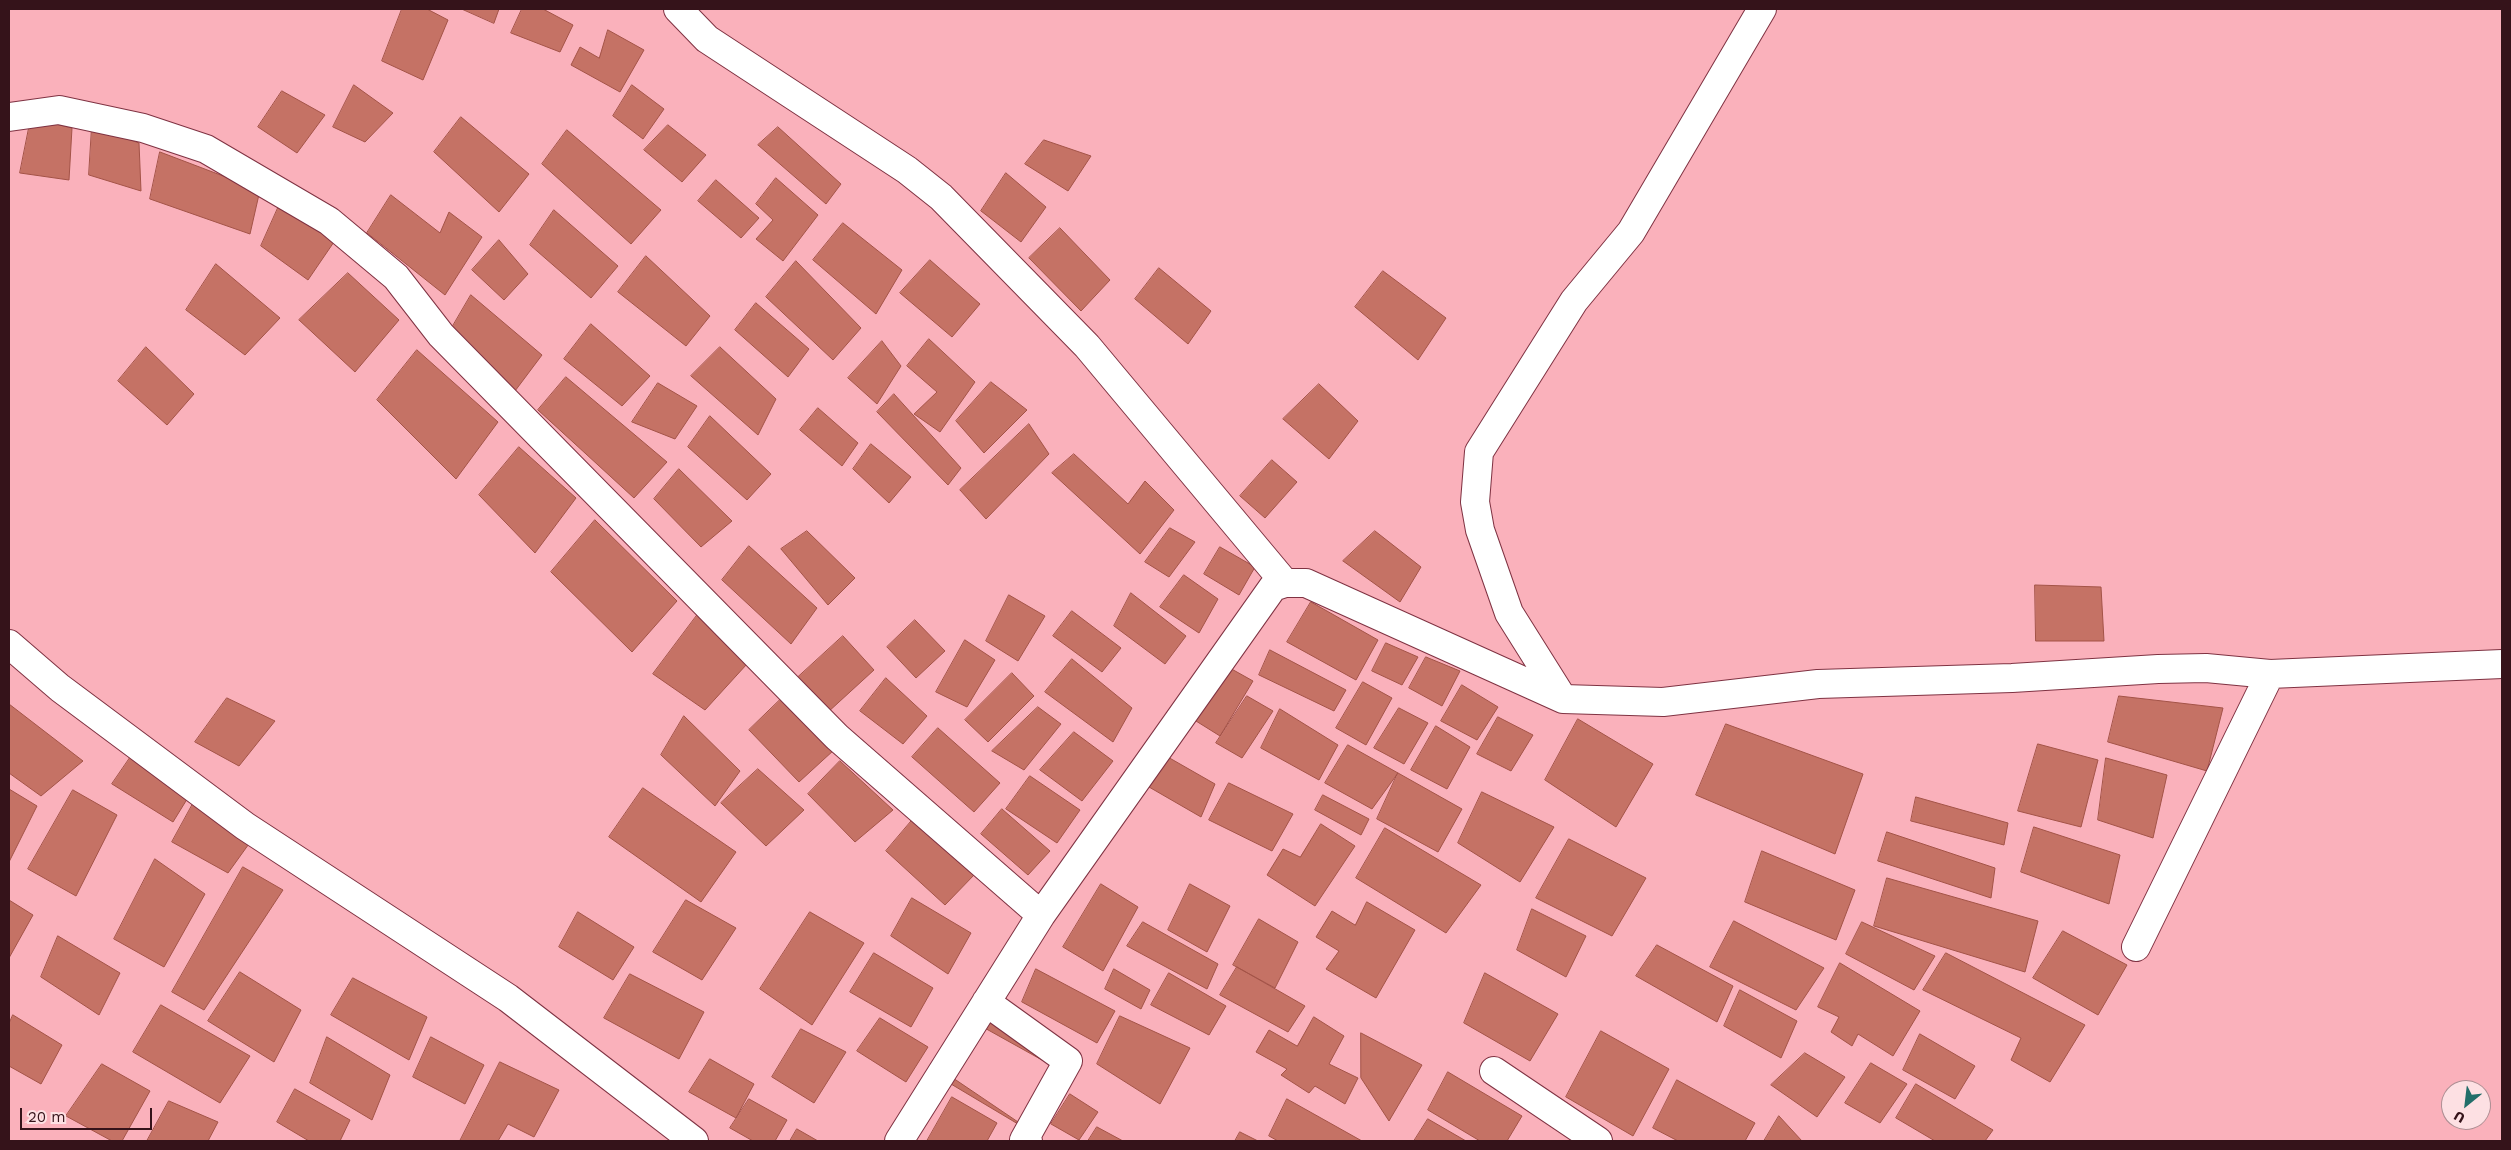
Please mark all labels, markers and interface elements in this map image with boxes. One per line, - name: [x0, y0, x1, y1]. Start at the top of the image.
- north arrow: [2441, 1080, 2491, 1130]
- scale bar: [22, 1098, 155, 1130]
- text: 20 m: [28, 1108, 66, 1126]
- text: U: [2451, 1108, 2467, 1127]

